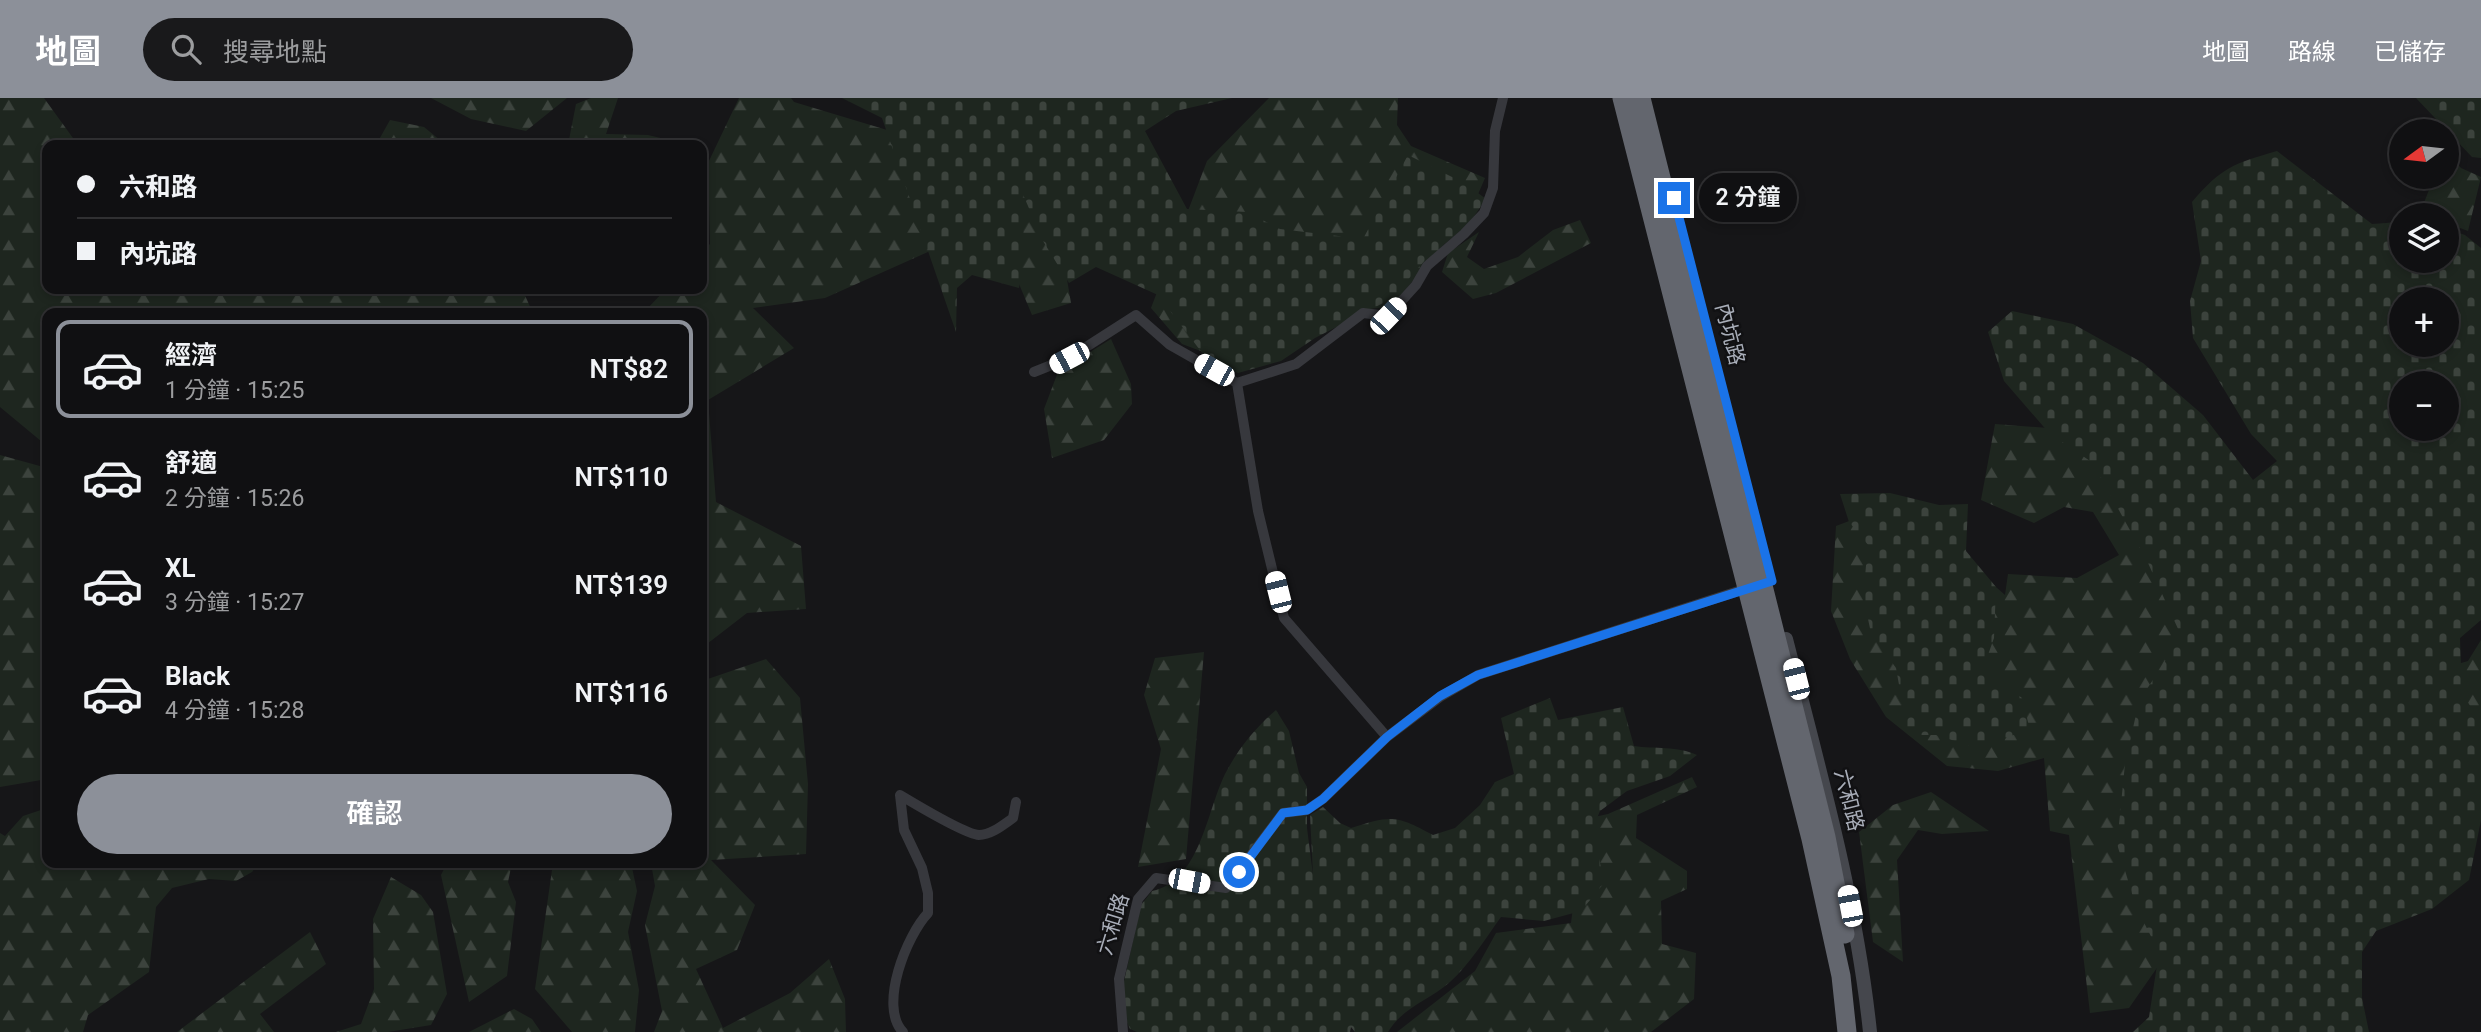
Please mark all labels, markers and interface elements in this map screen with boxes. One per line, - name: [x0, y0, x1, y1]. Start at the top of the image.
- search box: [143, 18, 633, 81]
- icon: search: [167, 30, 205, 68]
- text: 地圖: [35, 32, 101, 71]
- text: 搜尋地點: [223, 37, 327, 67]
- text: 地圖: [2202, 38, 2250, 66]
- text: 路線: [2288, 38, 2336, 66]
- text: 已儲存: [2374, 38, 2446, 66]
- north arrow: [2389, 119, 2459, 189]
- map controls: [2389, 119, 2459, 441]
- text: 六和路: [119, 172, 197, 202]
- callout: 2 分鐘: [1698, 174, 1796, 222]
- route end: [1658, 182, 1690, 214]
- text: 2 分鐘: [1716, 184, 1780, 211]
- button: layers: [2389, 203, 2459, 273]
- text: 內坑路: [119, 239, 197, 269]
- button: +: [2389, 287, 2459, 357]
- car: [1366, 294, 1411, 338]
- street label: 內坑路: [1711, 301, 1749, 367]
- icon: car: [81, 338, 144, 401]
- car: [1046, 339, 1093, 377]
- text: 經濟: [165, 340, 217, 370]
- car: [1191, 351, 1238, 389]
- text: NT$82: [589, 354, 668, 384]
- button: −: [2389, 371, 2459, 441]
- text: 1 分鐘 · 15:25: [165, 377, 304, 404]
- icon: car: [81, 446, 144, 509]
- text: 舒適: [165, 448, 217, 478]
- text: NT$110: [575, 462, 668, 492]
- text: 2 分鐘 · 15:26: [165, 485, 304, 512]
- text: XL: [165, 553, 196, 583]
- icon: car: [81, 554, 144, 617]
- car: [1263, 569, 1294, 615]
- text: NT$139: [575, 570, 668, 600]
- text: 3 分鐘 · 15:27: [165, 589, 304, 616]
- car: [1781, 656, 1812, 702]
- text: Black: [165, 661, 230, 691]
- icon: car: [81, 662, 144, 725]
- text: NT$116: [575, 678, 668, 708]
- text: 4 分鐘 · 15:28: [165, 697, 304, 724]
- street label: 六和路: [1830, 767, 1868, 833]
- button: 確認: [77, 774, 672, 854]
- route start: [1223, 856, 1255, 888]
- car: [1167, 867, 1212, 895]
- car: [1836, 883, 1865, 929]
- street label: 六和路: [1092, 890, 1134, 958]

